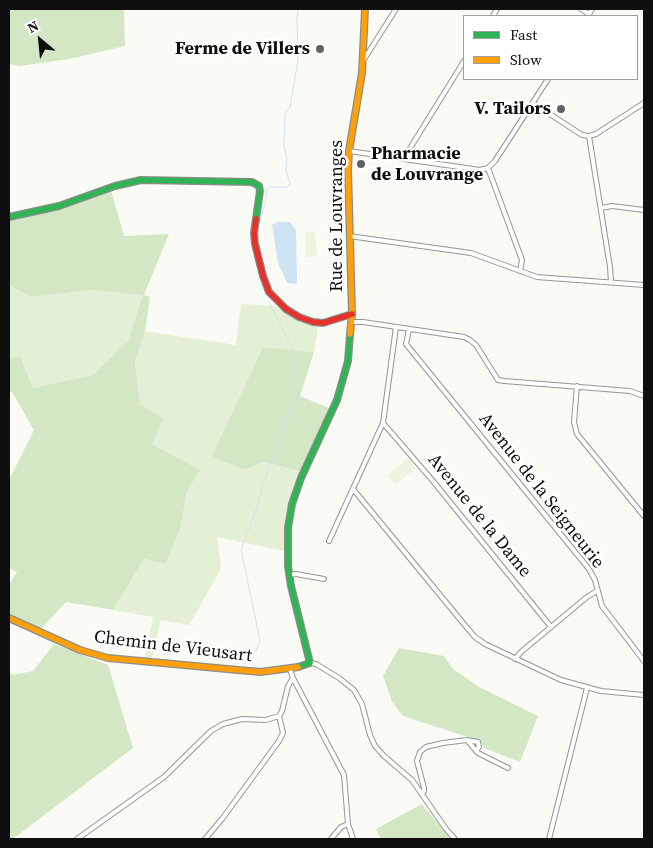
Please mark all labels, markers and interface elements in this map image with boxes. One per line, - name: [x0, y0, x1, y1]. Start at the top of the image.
- north arrow: [15, 15, 65, 65]
- legend: [463, 15, 638, 80]
- text: N: [24, 16, 42, 38]
- text: Fast: [510, 24, 537, 45]
- place label: Ferme de Villers: [175, 38, 310, 60]
- marker: Ferme de Villers: [314, 43, 326, 55]
- text: Slow: [510, 49, 542, 70]
- place label: V. Tailors: [474, 98, 551, 120]
- marker: V. Tailors: [555, 103, 567, 115]
- street label: Rue de Louvranges: [326, 140, 348, 292]
- place label: Pharmacie de Louvrange: [371, 143, 483, 186]
- marker: Pharmacie de Louvrange: [355, 158, 367, 170]
- street label: Avenue de la Seigneurie: [474, 409, 608, 573]
- street label: Avenue de la Dame: [423, 450, 535, 582]
- street label: Chemin de Vieusart: [93, 627, 253, 667]

